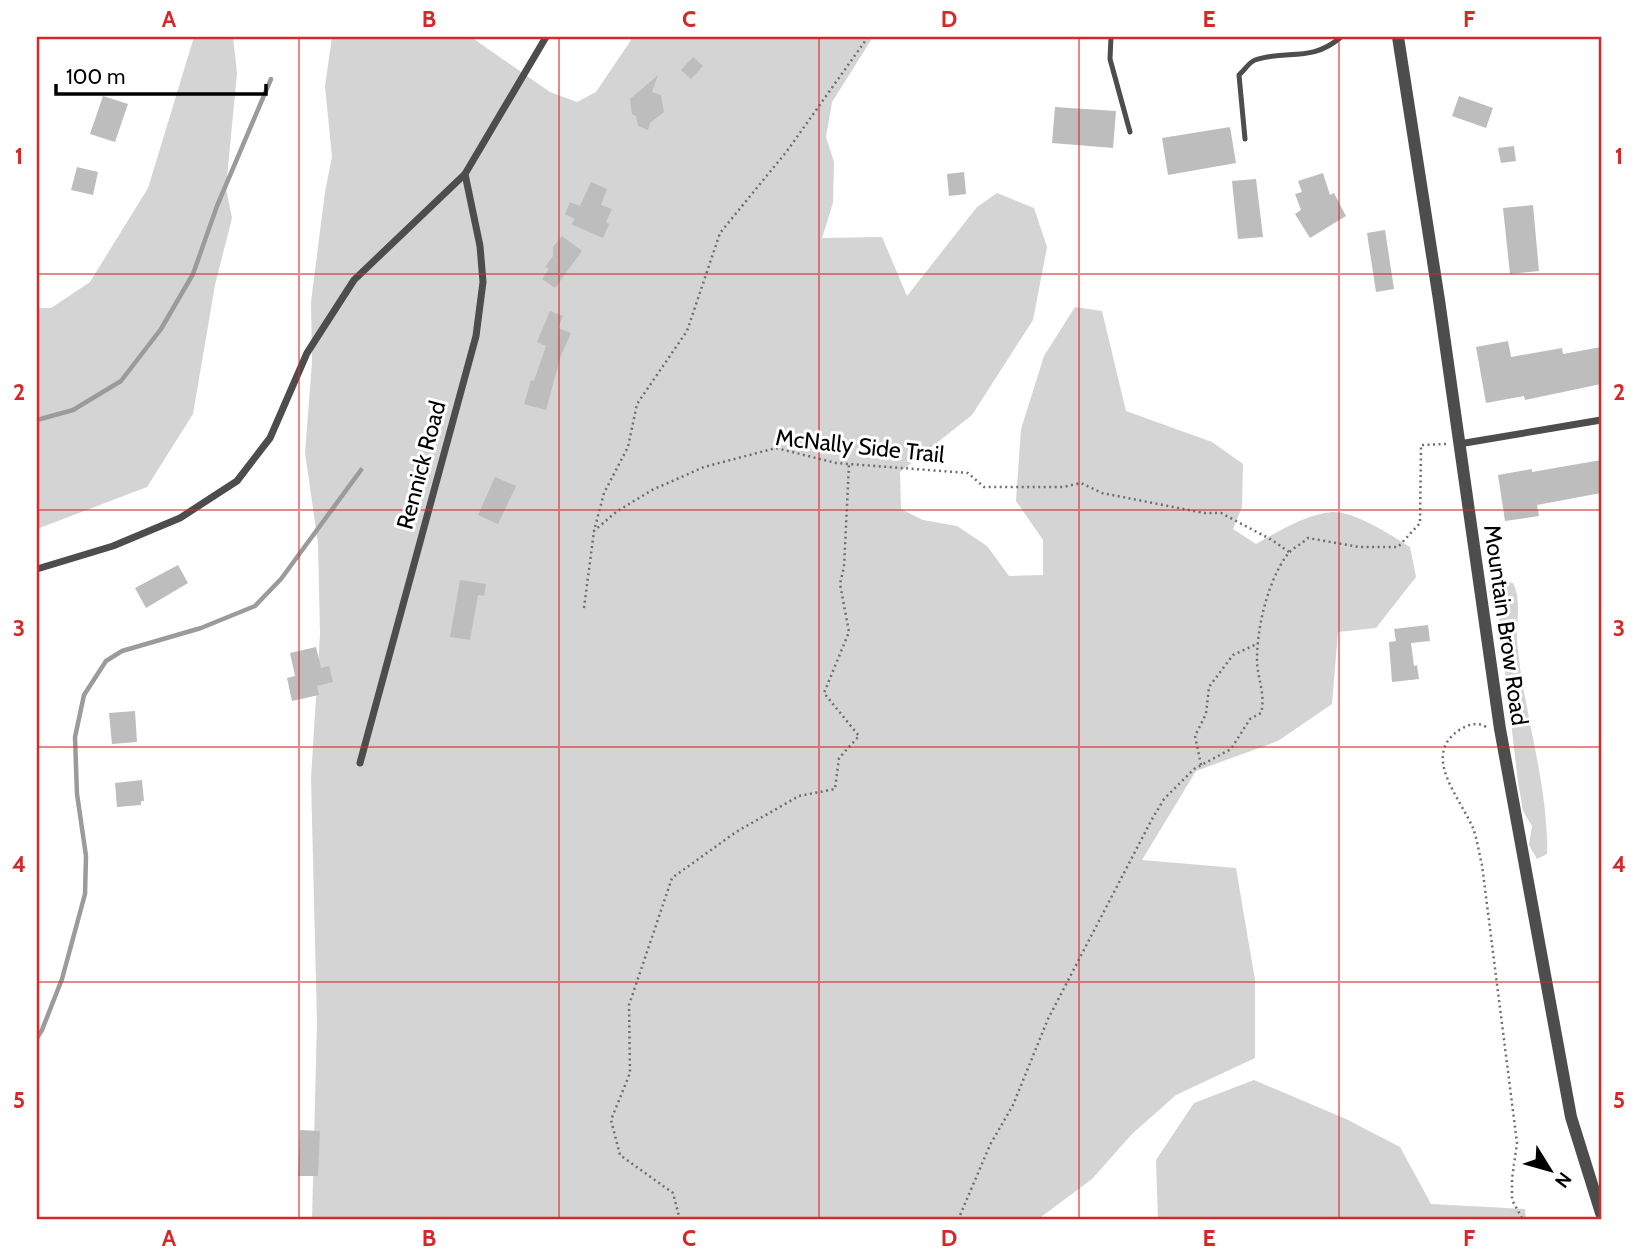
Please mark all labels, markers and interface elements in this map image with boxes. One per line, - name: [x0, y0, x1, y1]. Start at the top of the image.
- text: A: [162, 5, 177, 33]
- text: B: [422, 5, 436, 33]
- text: C: [682, 5, 696, 33]
- text: D: [941, 5, 957, 33]
- text: E: [1202, 5, 1216, 33]
- text: F: [1463, 5, 1475, 33]
- scale bar: [56, 52, 266, 96]
- text: 100 m: [66, 64, 125, 89]
- text: 1: [15, 142, 23, 170]
- text: 1: [1615, 142, 1623, 170]
- text: 2: [13, 378, 25, 406]
- text: 2: [1613, 378, 1625, 406]
- street label: Rennick Road: [390, 398, 452, 532]
- street label: McNally Side Trail: [774, 423, 946, 469]
- street label: Mountain Brow Road: [1478, 523, 1534, 727]
- text: 3: [13, 614, 25, 642]
- text: 3: [1613, 614, 1625, 642]
- text: 4: [12, 850, 26, 878]
- text: 4: [1612, 850, 1626, 878]
- text: 5: [13, 1086, 25, 1114]
- text: 5: [1613, 1086, 1625, 1114]
- north arrow: [1516, 1134, 1586, 1204]
- text: N: [1550, 1168, 1576, 1192]
- text: A: [162, 1224, 177, 1252]
- text: B: [422, 1224, 436, 1252]
- text: C: [682, 1224, 696, 1252]
- text: D: [941, 1224, 957, 1252]
- text: E: [1202, 1224, 1216, 1252]
- text: F: [1463, 1224, 1475, 1252]

